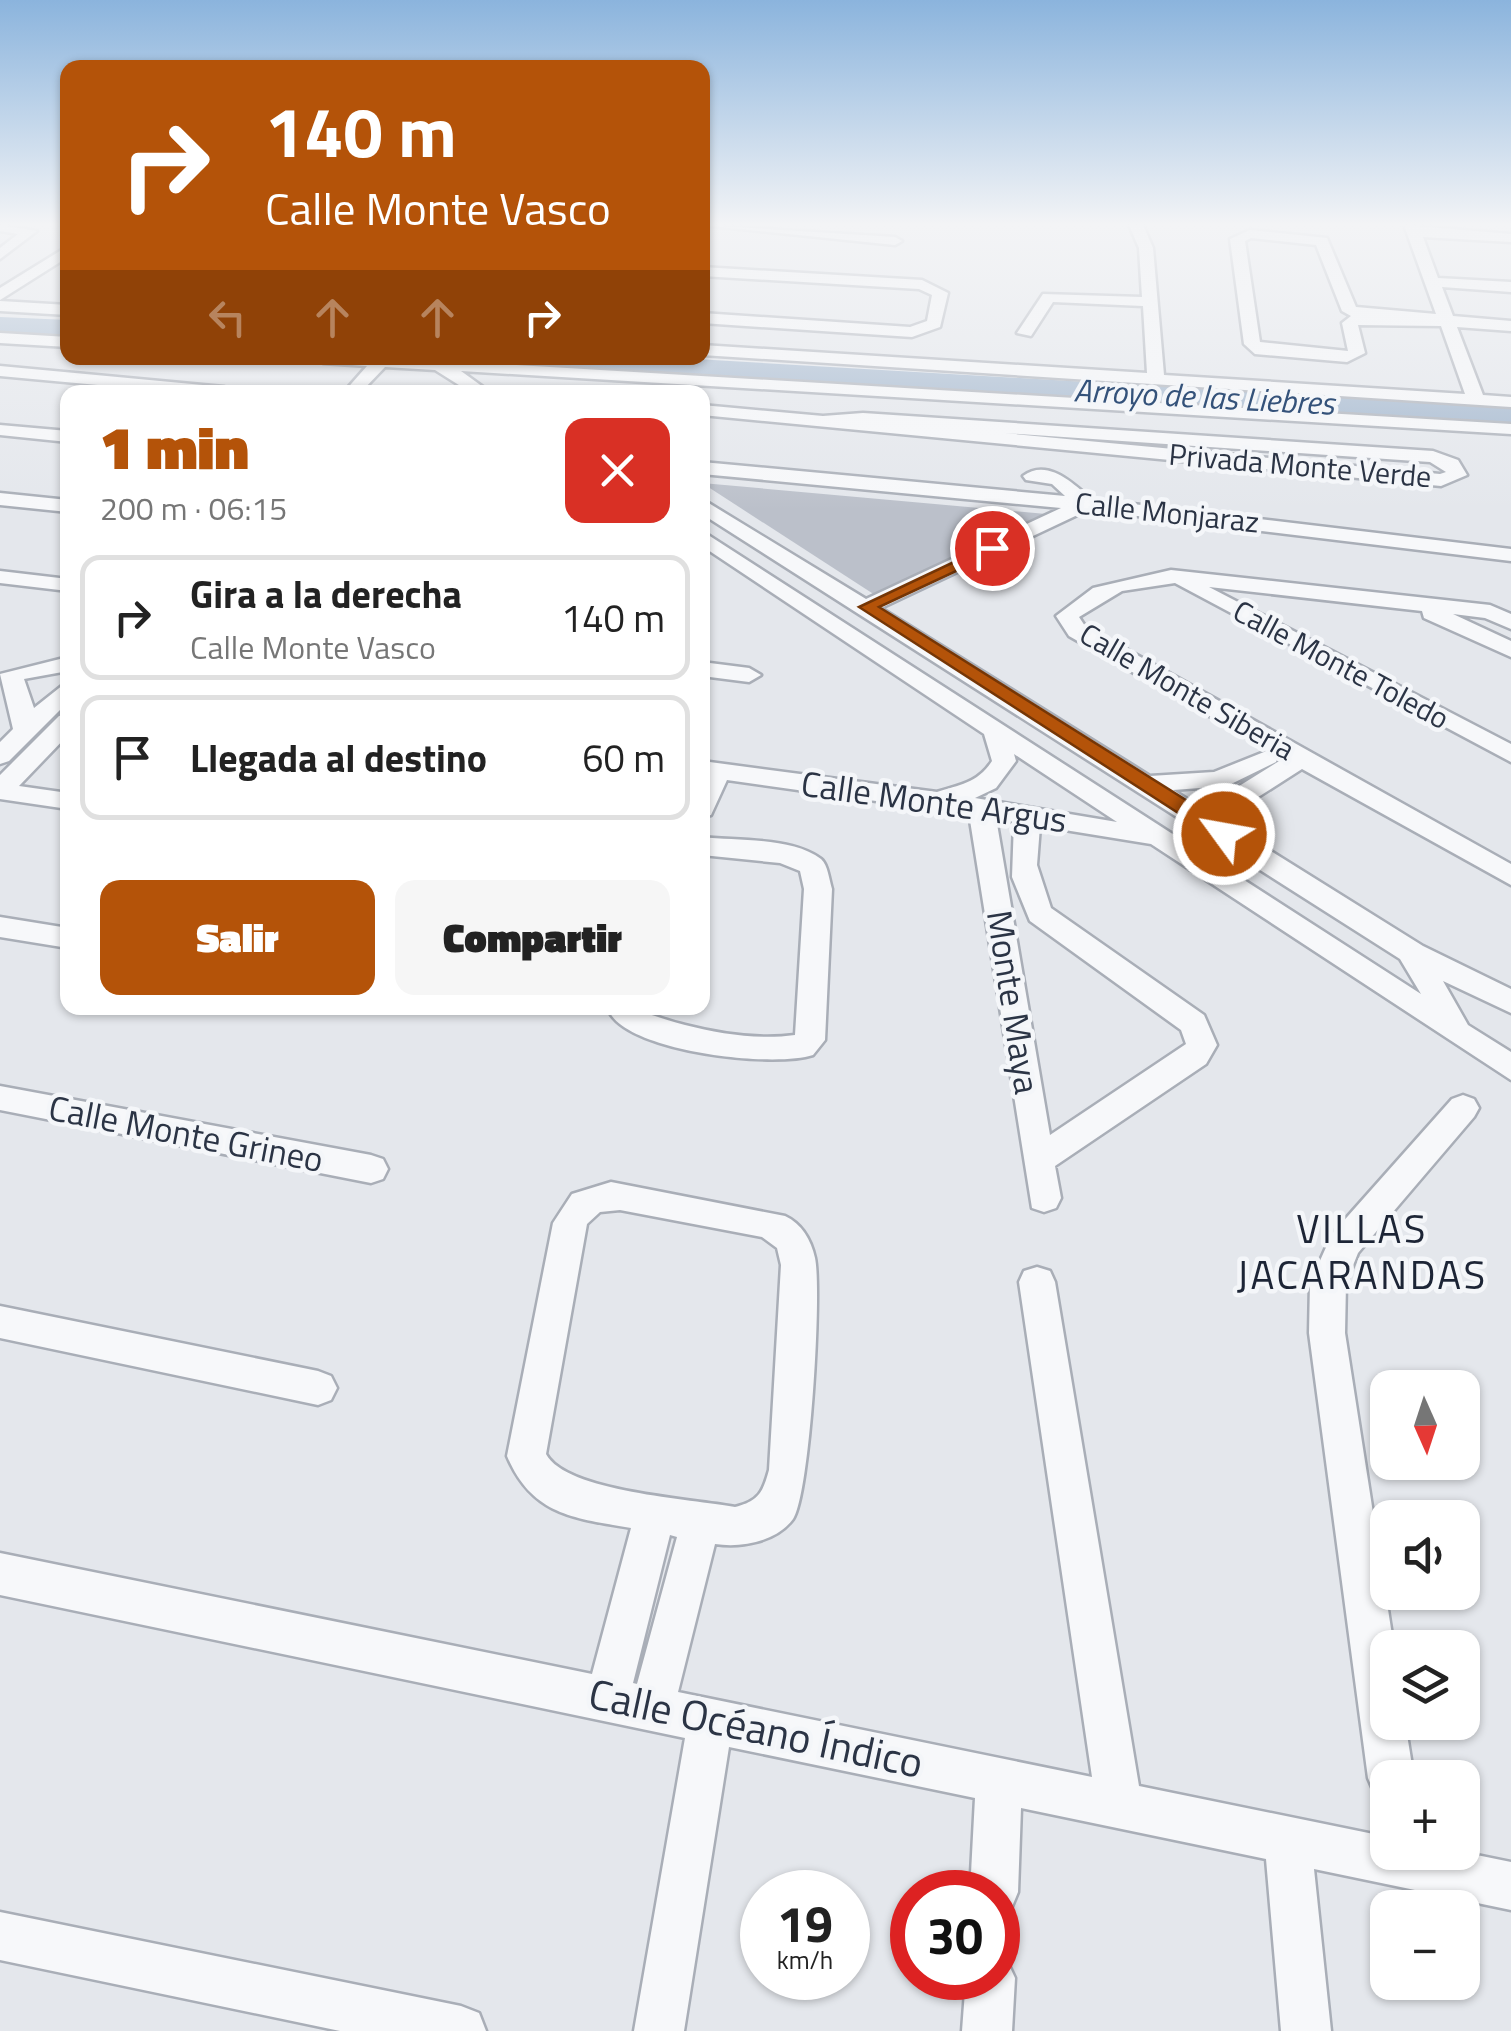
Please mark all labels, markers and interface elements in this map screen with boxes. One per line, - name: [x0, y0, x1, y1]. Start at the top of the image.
- text: 140 m: [265, 78, 457, 184]
- icon: right: [100, 100, 230, 230]
- text: Calle Monte Vasco: [265, 174, 611, 242]
- icon: left: [200, 290, 255, 345]
- icon: ahead: [305, 290, 360, 345]
- icon: ahead: [410, 290, 465, 345]
- icon: right: [515, 290, 570, 345]
- water label: Arroyo de las Liebres: [1073, 365, 1338, 427]
- text: 1 min: [100, 401, 249, 492]
- button: close: [565, 418, 670, 523]
- street label: Privada Monte Verde: [1167, 431, 1433, 499]
- street label: Calle Monjaraz: [1073, 479, 1261, 545]
- text: 200 m · 06:15: [100, 484, 287, 532]
- pin: [950, 506, 1035, 591]
- icon: arrive: [965, 521, 1020, 576]
- text: Gira a la derecha: [190, 565, 462, 623]
- street label: Calle Monte Toledo: [1225, 588, 1458, 740]
- text: 140 m: [561, 589, 665, 647]
- icon: right: [105, 590, 160, 645]
- street label: Calle Monte Siberia: [1071, 611, 1304, 772]
- text: Calle Monte Vasco: [190, 623, 436, 671]
- text: Llegada al destino: [190, 729, 487, 787]
- text: 60 m: [582, 729, 665, 787]
- icon: arrive: [105, 730, 160, 785]
- street label: Calle Monte Argus: [798, 756, 1070, 846]
- position arrow: [1172, 782, 1276, 886]
- button: Salir: [100, 880, 375, 995]
- button: Compartir: [395, 880, 670, 995]
- street label: Monte Maya: [973, 906, 1055, 1097]
- street label: Calle Monte Grineo: [44, 1080, 328, 1186]
- district label: VILLAS JACARANDAS: [1236, 1198, 1488, 1305]
- north arrow: [1370, 1370, 1480, 1480]
- map controls: [1370, 1370, 1480, 2000]
- button: sound: [1370, 1500, 1480, 1610]
- button: layers: [1370, 1630, 1480, 1740]
- street label: Calle Océano Índico: [583, 1660, 929, 1794]
- button: +: [1370, 1760, 1480, 1870]
- speed limit sign: 30: [890, 1870, 1020, 2000]
- text: 19: [777, 1885, 833, 1961]
- button: −: [1370, 1890, 1480, 2000]
- text: km/h: [777, 1941, 833, 1979]

